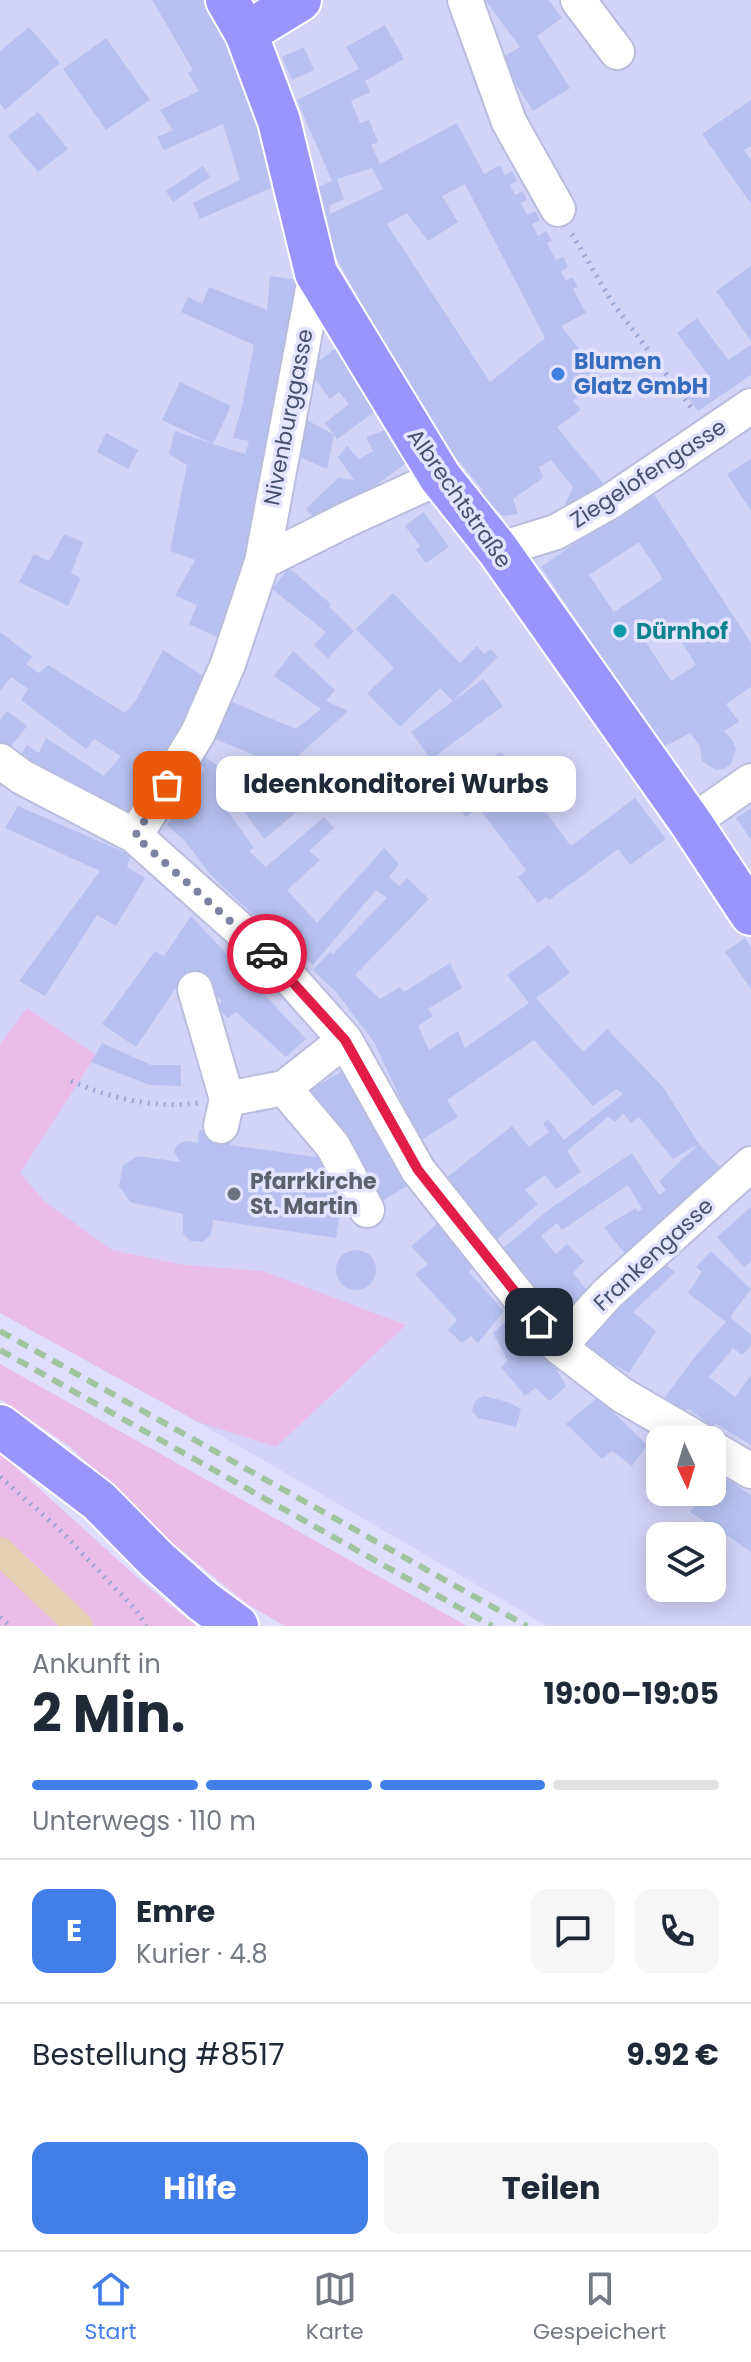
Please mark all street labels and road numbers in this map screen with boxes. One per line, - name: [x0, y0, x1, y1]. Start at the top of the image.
- street label: Nivenburggasse: [256, 326, 321, 508]
- street label: Ziegelofengasse: [564, 411, 732, 536]
- street label: Albrechtstraße: [400, 422, 519, 574]
- street label: Frankengasse: [587, 1191, 720, 1318]

